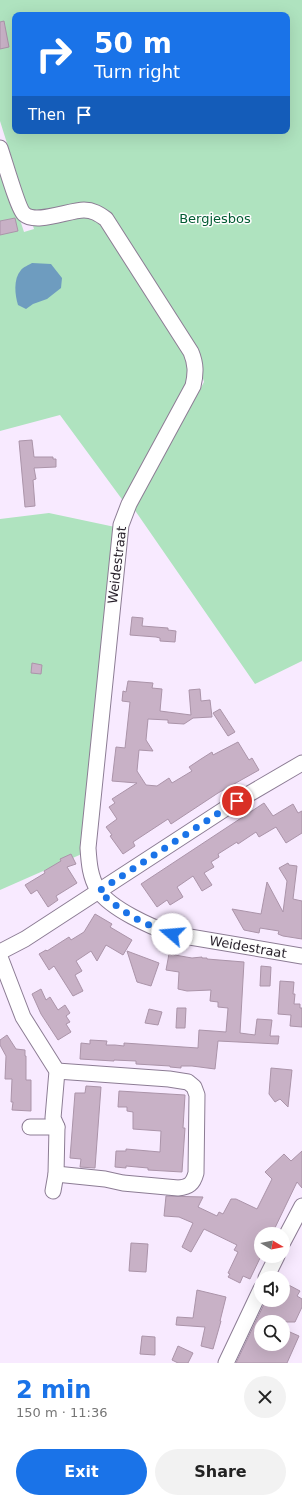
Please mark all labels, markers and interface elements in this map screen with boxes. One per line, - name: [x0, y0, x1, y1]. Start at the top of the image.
- text: 50 m: [94, 27, 172, 60]
- icon: right: [28, 28, 80, 80]
- text: Turn right: [94, 61, 180, 82]
- icon: arrive: [73, 104, 95, 126]
- text: Then: [28, 106, 65, 124]
- park label: Bergjesbos: [179, 211, 251, 226]
- street label: Weidestraat: [105, 525, 129, 605]
- pin: [220, 784, 254, 818]
- icon: arrive: [226, 790, 248, 812]
- position arrow: [151, 913, 193, 955]
- street label: Weidestraat: [208, 933, 288, 961]
- north arrow: [254, 1227, 290, 1263]
- map controls: [254, 1227, 290, 1351]
- button: sound: [254, 1271, 290, 1307]
- button: search: [254, 1315, 290, 1351]
- text: 2 min: [16, 1376, 91, 1404]
- button: close: [244, 1376, 286, 1418]
- text: 150 m · 11:36: [16, 1405, 107, 1420]
- button: Exit: [16, 1449, 147, 1495]
- button: Share: [155, 1449, 286, 1495]

